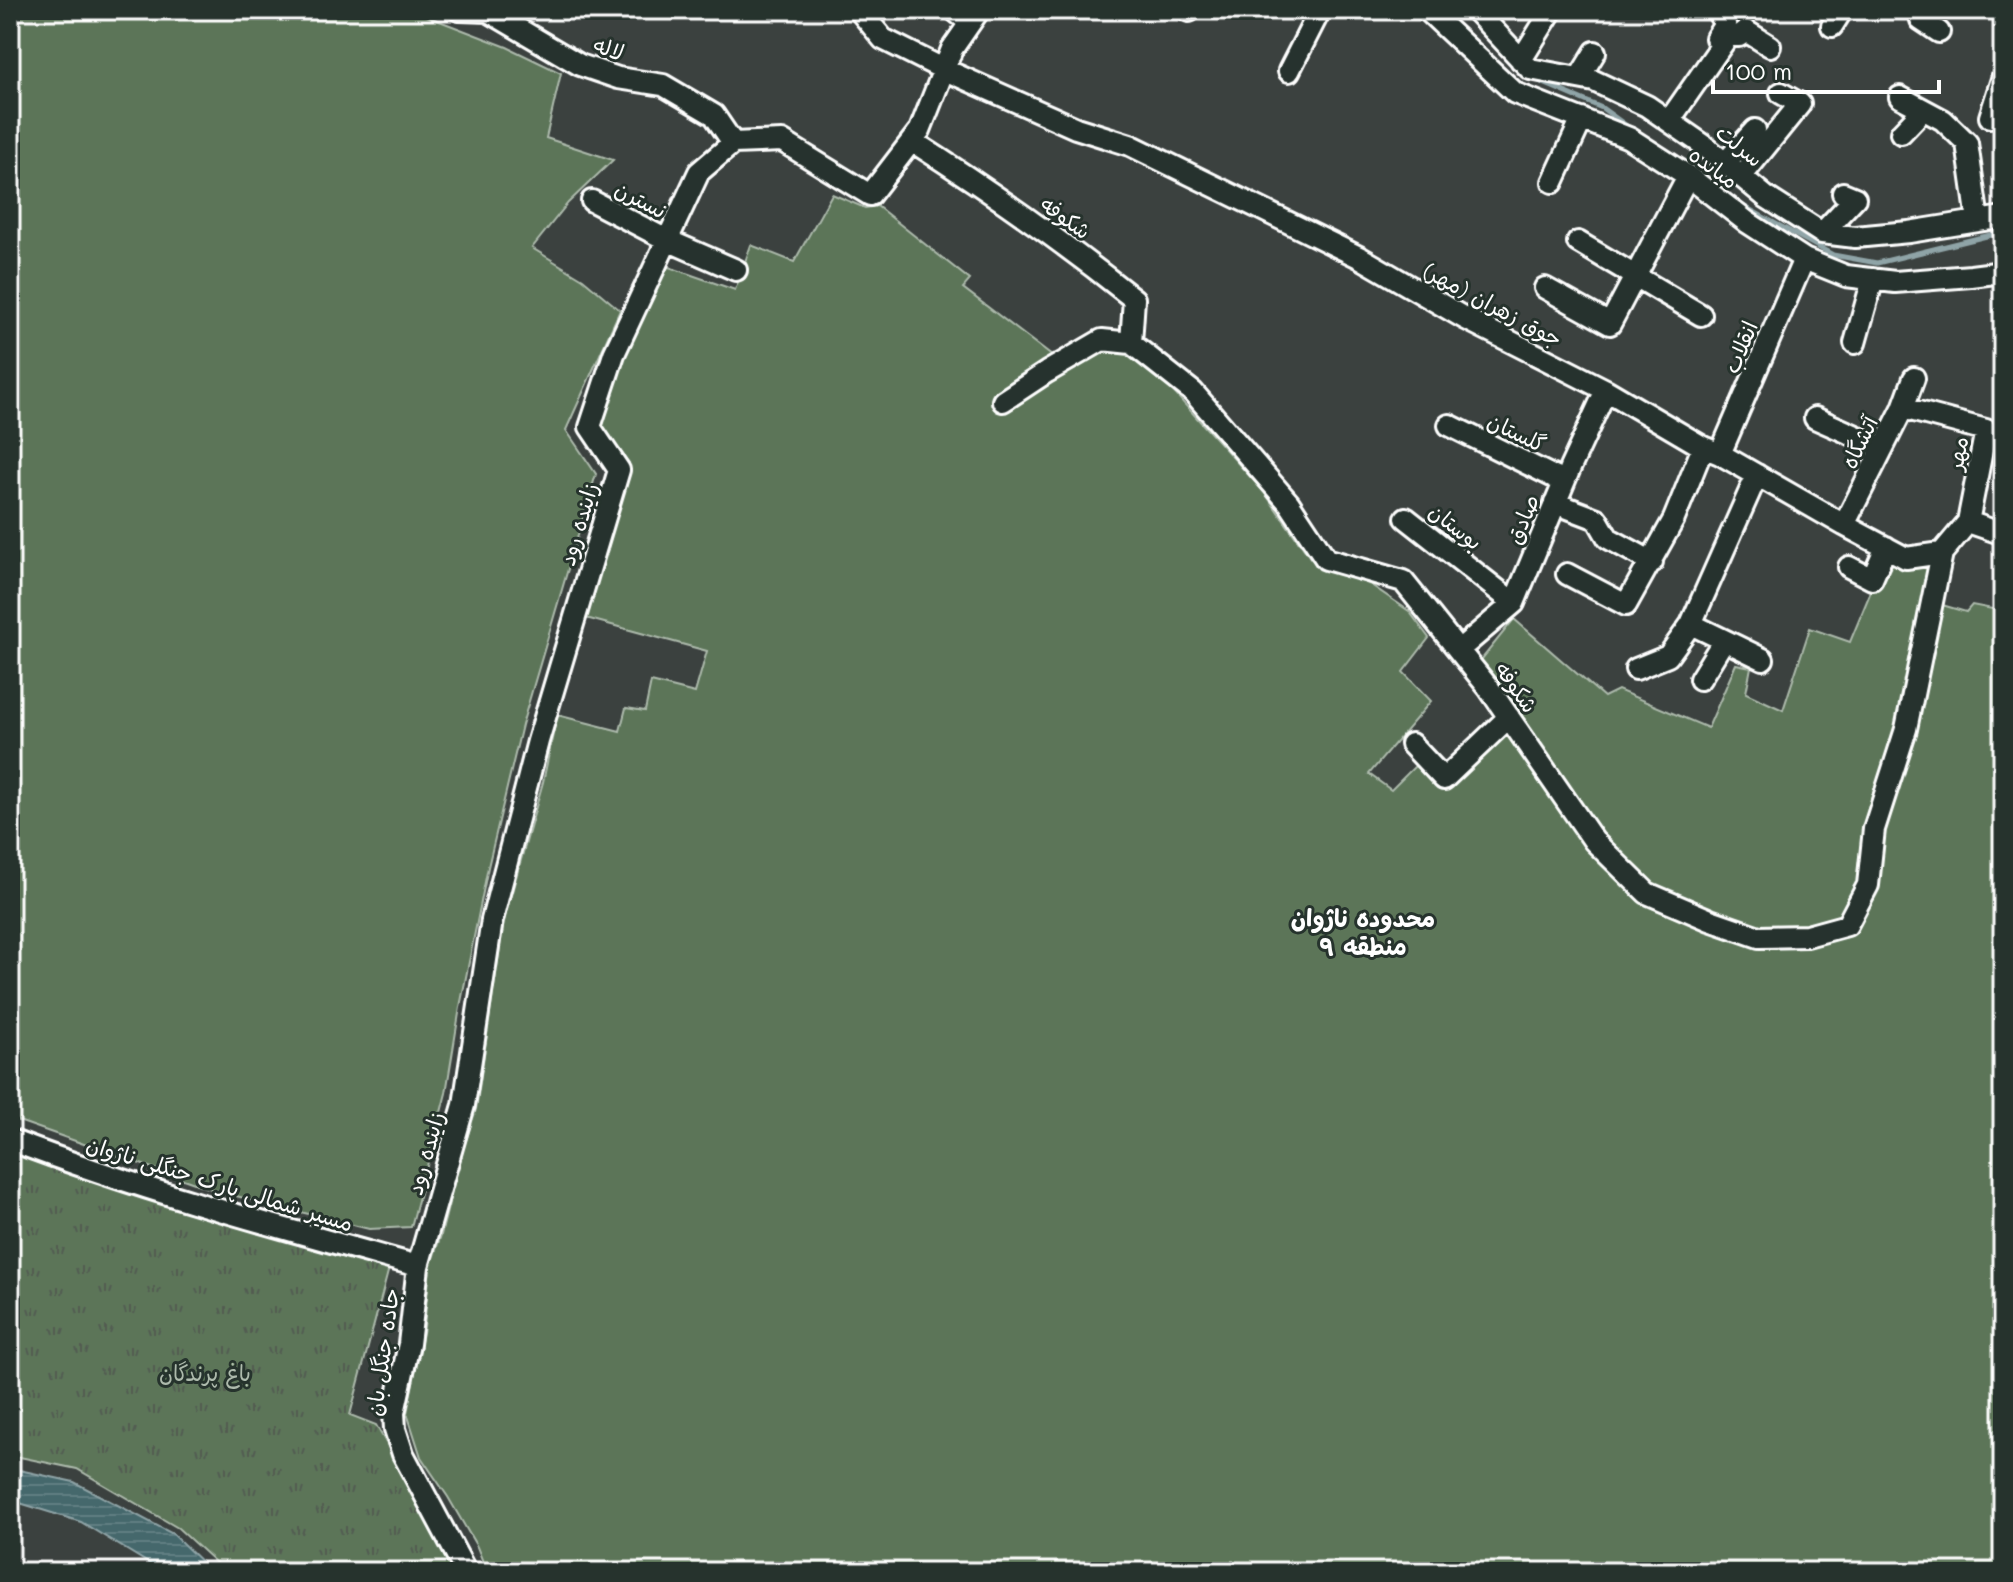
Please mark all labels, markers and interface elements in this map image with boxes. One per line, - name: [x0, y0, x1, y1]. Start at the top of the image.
- street label: لاله: [590, 29, 628, 67]
- scale bar: [1713, 44, 1939, 94]
- text: 100 m: [1725, 55, 1792, 86]
- street label: سرلت: [1710, 117, 1770, 173]
- street label: میانده: [1683, 139, 1745, 195]
- street label: نسترن: [610, 173, 672, 225]
- street label: شکوفه: [1035, 189, 1097, 245]
- street label: جوق زهران (مهر): [1418, 255, 1568, 353]
- street label: انقلاب: [1716, 316, 1764, 378]
- street label: گلستان: [1483, 405, 1551, 459]
- street label: آتشگاه: [1834, 410, 1885, 473]
- street label: مهر: [1939, 434, 1974, 474]
- street label: زاینده رود: [552, 479, 604, 569]
- street label: صادق: [1499, 490, 1545, 548]
- street label: بوستان: [1423, 496, 1489, 556]
- street label: شکوفه: [1489, 656, 1545, 718]
- district label: محدوده ناژوان منطقه ۹: [1291, 902, 1435, 961]
- street label: زاینده رود: [399, 1108, 451, 1198]
- street label: مسیر شمالی پارک جنگلی ناژوان: [83, 1129, 357, 1238]
- street label: جاده جنگل بان: [359, 1286, 405, 1418]
- park label: باغ پرندگان: [159, 1358, 251, 1389]

